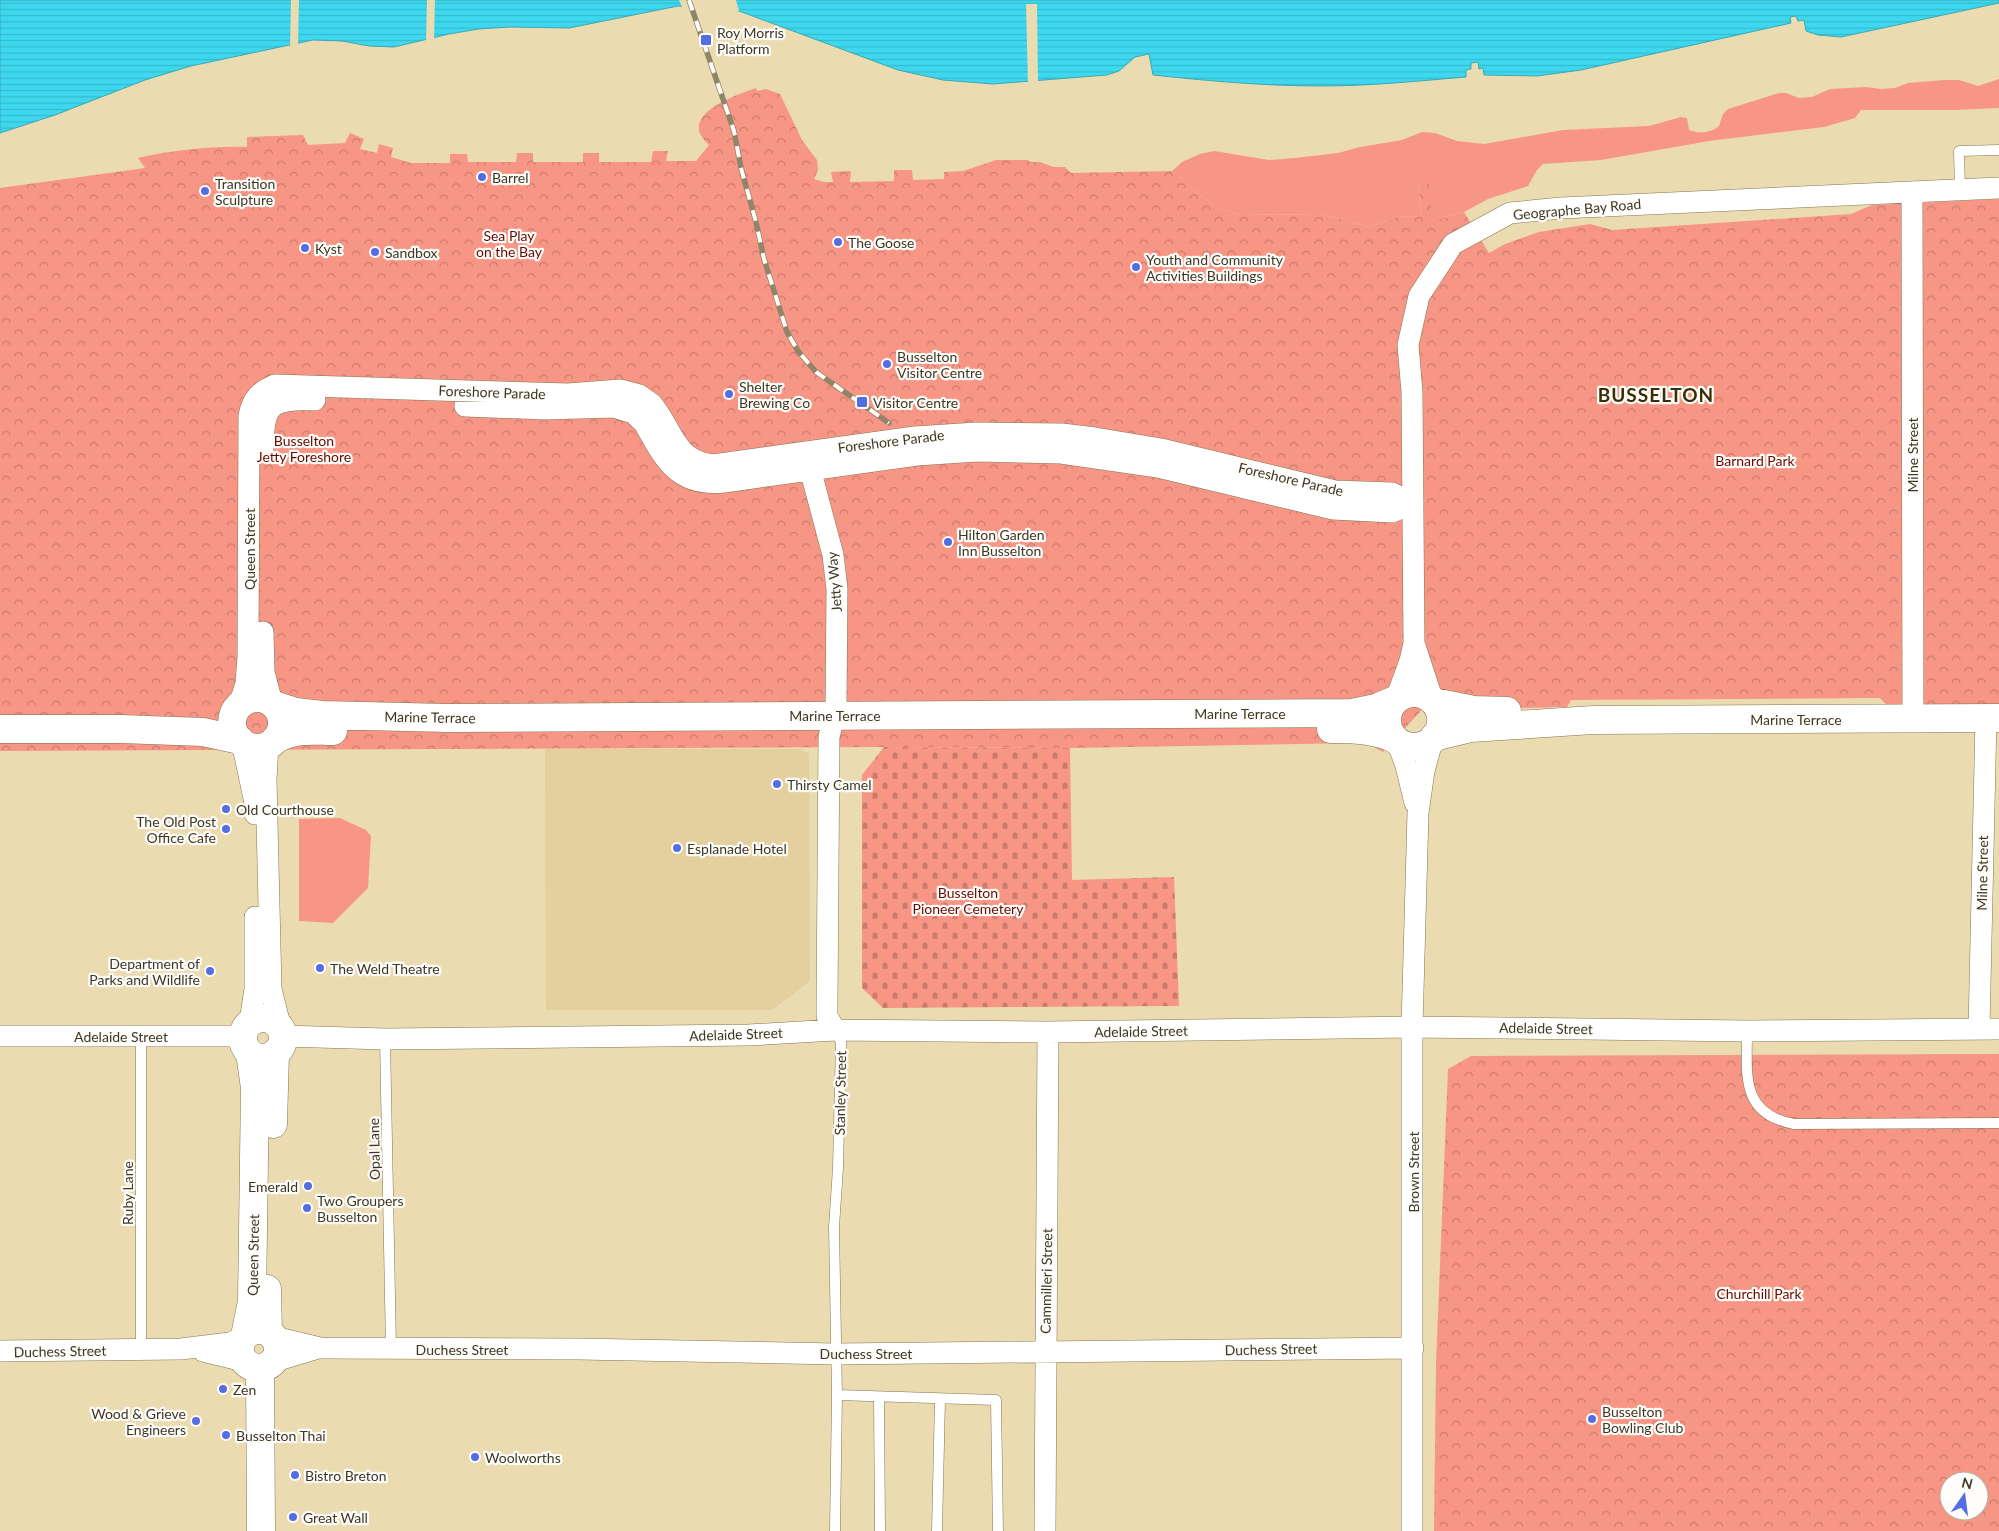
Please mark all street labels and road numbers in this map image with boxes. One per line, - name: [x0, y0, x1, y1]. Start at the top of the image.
- street label: Geographe Bay Road: [1512, 195, 1642, 223]
- street label: Foreshore Parade: [438, 382, 546, 402]
- street label: Milne Street: [1904, 417, 1921, 493]
- street label: Foreshore Parade: [837, 426, 945, 456]
- street label: Foreshore Parade: [1237, 459, 1345, 499]
- street label: Queen Street: [241, 508, 258, 590]
- street label: Jetty Way: [823, 550, 845, 613]
- street label: Marine Terrace: [1194, 705, 1286, 722]
- street label: Marine Terrace: [789, 707, 881, 724]
- street label: Marine Terrace: [384, 708, 476, 726]
- street label: Marine Terrace: [1750, 711, 1842, 728]
- street label: Milne Street: [1973, 835, 1991, 911]
- street label: Adelaide Street: [1499, 1019, 1593, 1037]
- street label: Adelaide Street: [1094, 1022, 1188, 1040]
- street label: Adelaide Street: [689, 1024, 783, 1044]
- street label: Adelaide Street: [74, 1028, 168, 1045]
- street label: Stanley Street: [831, 1050, 849, 1136]
- street label: Opal Lane: [365, 1118, 383, 1180]
- street label: Brown Street: [1405, 1132, 1422, 1212]
- street label: Ruby Lane: [119, 1161, 136, 1225]
- street label: Queen Street: [244, 1214, 262, 1296]
- street label: Cammilleri Street: [1037, 1228, 1055, 1334]
- street label: Duchess Street: [1224, 1340, 1318, 1358]
- street label: Duchess Street: [416, 1341, 508, 1358]
- street label: Duchess Street: [13, 1342, 107, 1360]
- street label: Duchess Street: [820, 1345, 912, 1362]

